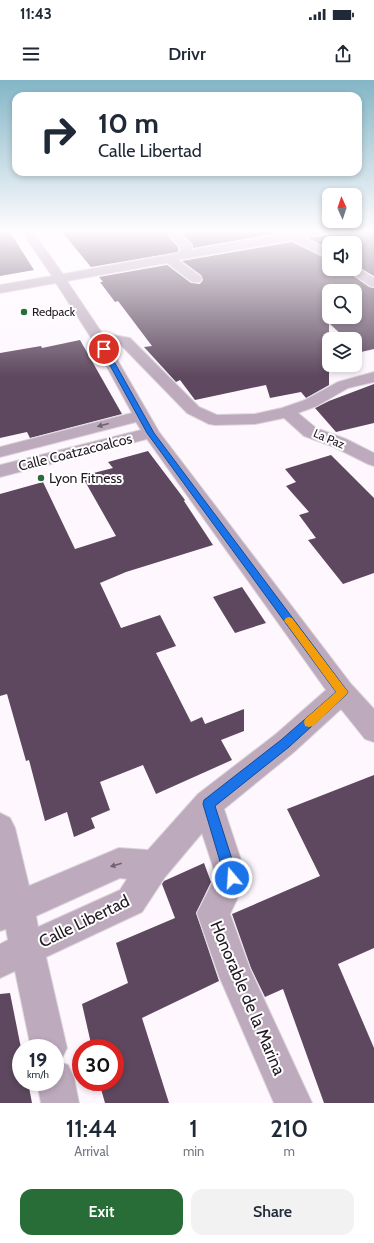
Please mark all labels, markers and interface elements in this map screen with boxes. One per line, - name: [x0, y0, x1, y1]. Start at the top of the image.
- text: 11:43: [20, 5, 52, 23]
- icon: menu: [20, 43, 42, 65]
- text: Drivr: [168, 43, 206, 65]
- icon: share: [332, 43, 354, 65]
- text: 10 m: [98, 106, 159, 140]
- icon: right: [32, 108, 84, 160]
- text: Calle Libertad: [98, 140, 202, 162]
- north arrow: [322, 188, 362, 228]
- map controls: [322, 188, 362, 372]
- button: sound: [322, 236, 362, 276]
- button: search: [322, 284, 362, 324]
- place label: Redpack: [32, 304, 76, 319]
- marker: Redpack: [19, 307, 29, 317]
- pin: [87, 332, 121, 366]
- button: layers: [322, 332, 362, 372]
- icon: arrive: [93, 338, 115, 360]
- one-way arrow: [96, 423, 109, 429]
- street label: La Paz: [311, 425, 347, 452]
- street label: Calle Coatzacoalcos: [16, 429, 134, 475]
- place label: Lyon Fitness: [49, 469, 122, 487]
- marker: Lyon Fitness: [36, 473, 46, 483]
- position arrow: [211, 857, 253, 899]
- one-way arrow: [109, 862, 121, 868]
- street label: Calle Libertad: [36, 891, 132, 951]
- street label: Honorable de la Marina: [206, 918, 290, 1079]
- speed limit sign: 30: [72, 1039, 124, 1091]
- text: 19: [29, 1048, 47, 1072]
- text: km/h: [27, 1068, 49, 1081]
- text: 11:44: [66, 1114, 117, 1143]
- text: 1: [189, 1114, 198, 1143]
- text: 210: [270, 1114, 308, 1143]
- text: Arrival: [74, 1143, 109, 1159]
- text: min: [183, 1143, 204, 1159]
- text: m: [283, 1143, 295, 1159]
- button: Exit: [20, 1189, 183, 1235]
- button: Share: [191, 1189, 354, 1235]

